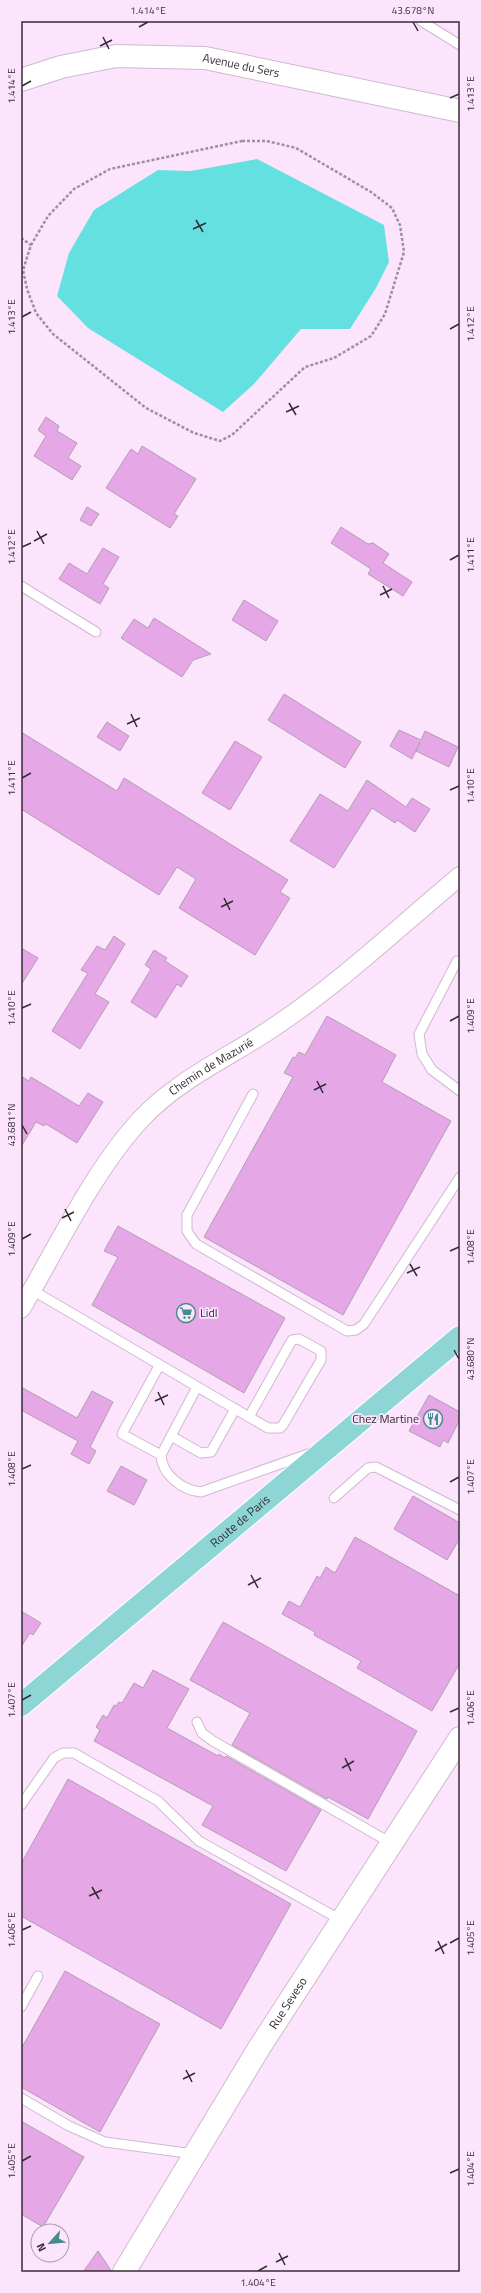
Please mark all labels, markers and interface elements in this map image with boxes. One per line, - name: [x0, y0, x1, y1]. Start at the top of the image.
- text: 1.414°E: [130, 3, 166, 18]
- text: 43.678°N: [392, 3, 434, 18]
- street label: Avenue du Sers: [201, 48, 282, 82]
- text: 1.414°E: [4, 68, 19, 104]
- text: 1.413°E: [463, 76, 478, 112]
- text: 1.413°E: [4, 299, 19, 335]
- text: 1.412°E: [463, 306, 478, 342]
- text: 1.412°E: [4, 529, 19, 565]
- text: 1.411°E: [463, 537, 478, 573]
- text: 1.411°E: [4, 760, 19, 796]
- text: 1.410°E: [463, 768, 478, 804]
- text: 1.410°E: [4, 990, 19, 1026]
- text: 1.409°E: [463, 998, 478, 1034]
- street label: Chemin de Mazurié: [164, 1033, 257, 1100]
- text: 43.681°N: [4, 1104, 19, 1146]
- text: 1.409°E: [4, 1221, 19, 1257]
- text: 1.408°E: [463, 1229, 478, 1265]
- supermarket icon: Lidl: [175, 1302, 197, 1324]
- place label: Lidl: [200, 1303, 218, 1322]
- text: 43.680°N: [463, 1338, 478, 1380]
- restaurant icon: Chez Martine: [422, 1408, 444, 1430]
- place label: Chez Martine: [352, 1409, 419, 1428]
- text: 1.408°E: [4, 1451, 19, 1487]
- text: 1.407°E: [463, 1459, 478, 1495]
- street label: Route de Paris: [206, 1490, 274, 1552]
- text: 1.407°E: [4, 1682, 19, 1718]
- text: 1.406°E: [463, 1690, 478, 1726]
- text: 1.406°E: [4, 1912, 19, 1948]
- text: 1.405°E: [463, 1920, 478, 1956]
- street label: Rue Seveso: [264, 1973, 312, 2033]
- text: 1.405°E: [4, 2143, 19, 2179]
- text: 1.404°E: [463, 2151, 478, 2187]
- north arrow: [30, 2223, 70, 2263]
- text: N: [32, 2241, 50, 2255]
- text: 1.404°E: [240, 2275, 276, 2290]

